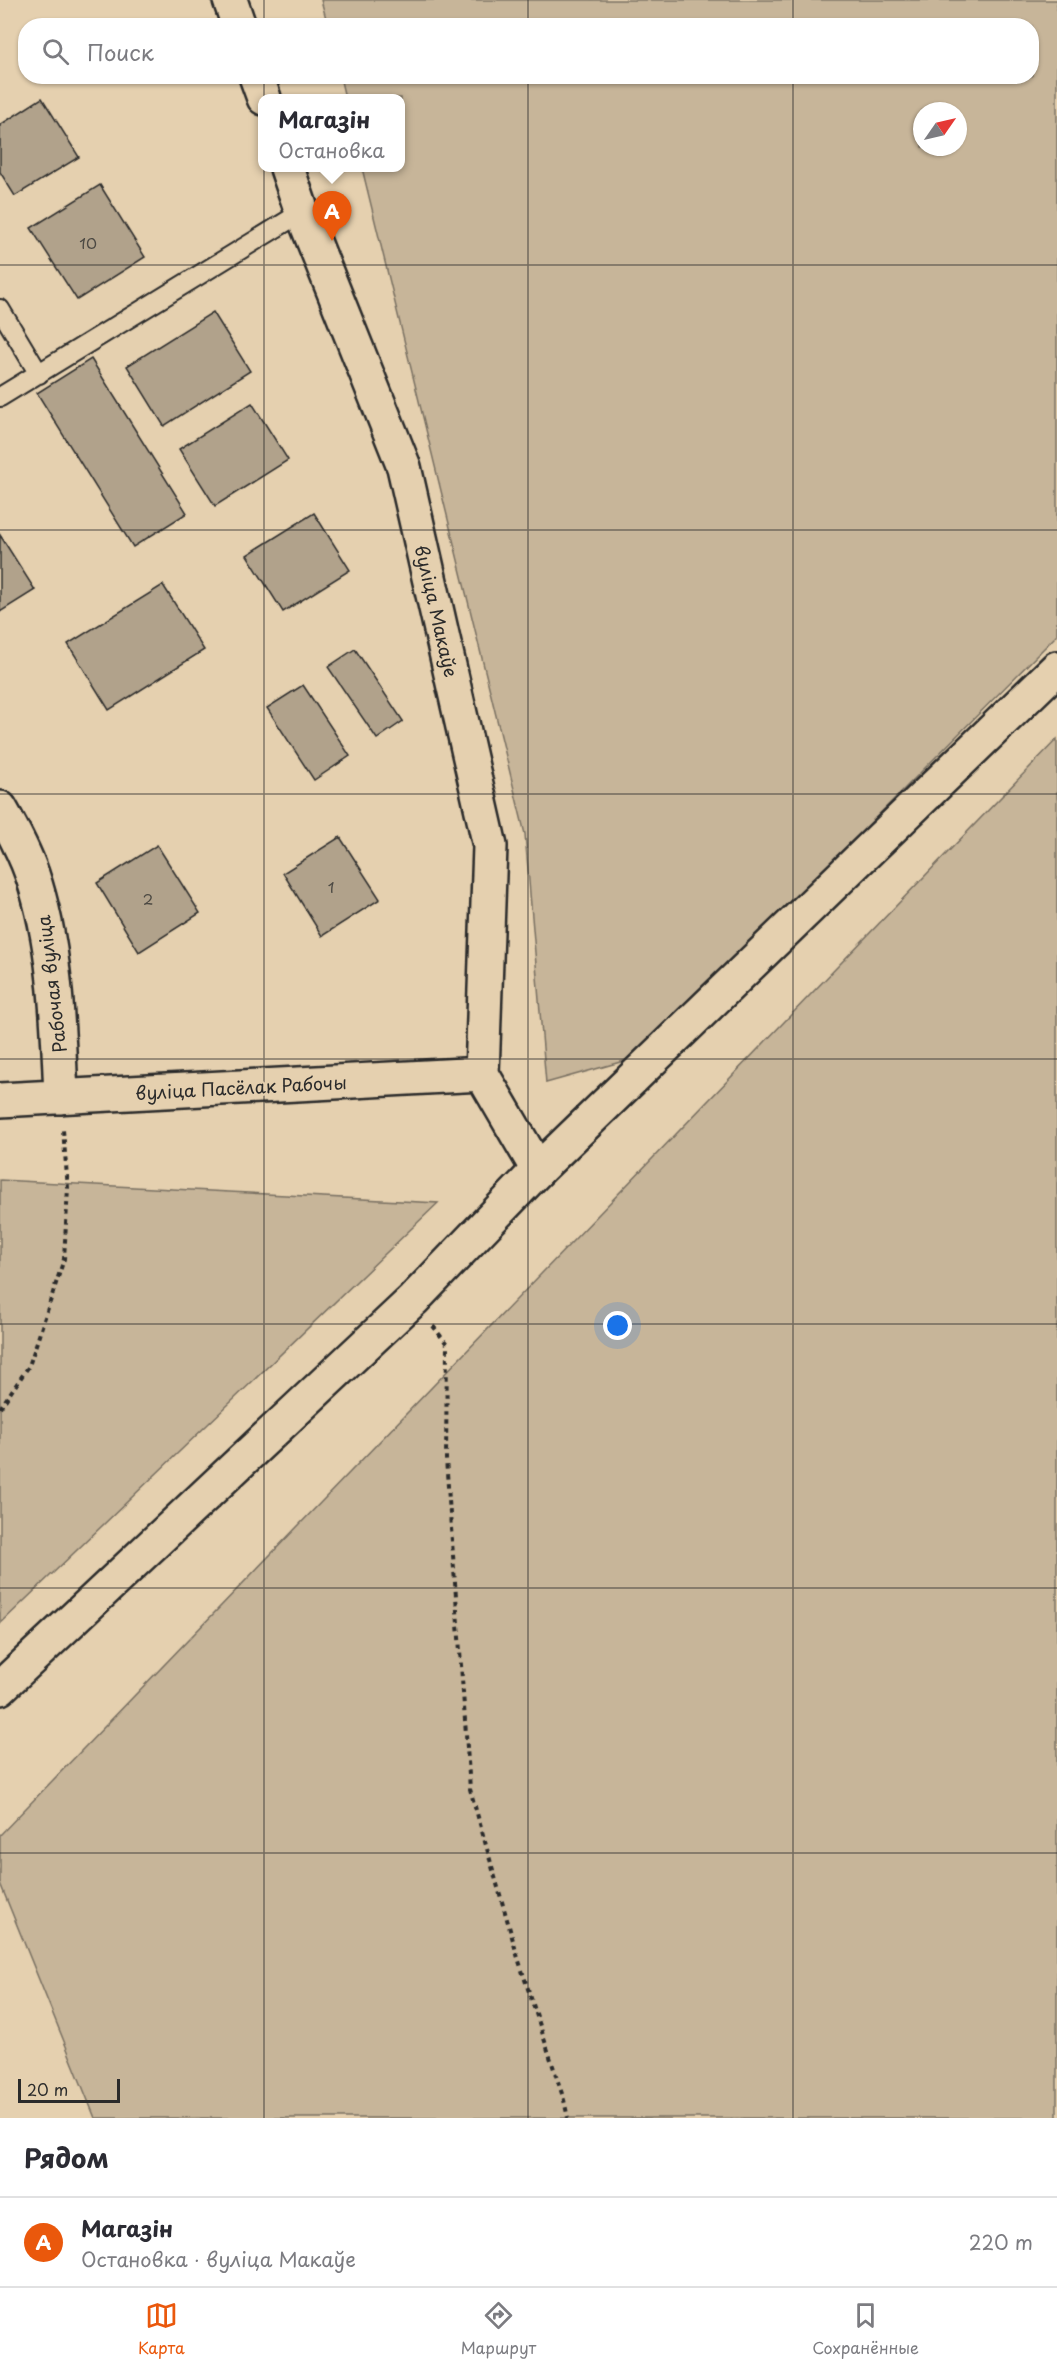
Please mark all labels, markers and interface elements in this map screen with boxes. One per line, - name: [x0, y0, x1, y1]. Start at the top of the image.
- search box: [18, 18, 1039, 84]
- icon: search: [39, 35, 72, 68]
- text: Поиск: [87, 35, 154, 68]
- popup: [258, 94, 405, 172]
- text: Магазін: [278, 102, 370, 135]
- north arrow: [913, 102, 967, 156]
- text: Остановка: [278, 135, 385, 165]
- pin: A: [312, 192, 352, 241]
- house number: 10: [79, 231, 97, 254]
- street label: вуліца Макаўе: [409, 542, 465, 680]
- house number: 1: [328, 875, 334, 898]
- house number: 2: [143, 887, 153, 910]
- street label: Рабочая вуліца: [29, 914, 73, 1054]
- street label: вуліца Пасёлак Рабочы: [135, 1068, 347, 1106]
- your location: [603, 1311, 632, 1340]
- scale bar: [18, 2076, 120, 2104]
- text: 20 m: [27, 2077, 68, 2101]
- text: Рядом: [24, 2138, 109, 2177]
- text: Магазін: [81, 2211, 173, 2244]
- text: A: [36, 2227, 51, 2257]
- text: 220 m: [969, 2227, 1033, 2257]
- text: Остановка · вуліца Макаўе: [81, 2244, 356, 2274]
- tab: Карта: [138, 2299, 185, 2359]
- tab: Маршрут: [461, 2299, 536, 2359]
- tab: Сохранённые: [812, 2299, 919, 2359]

